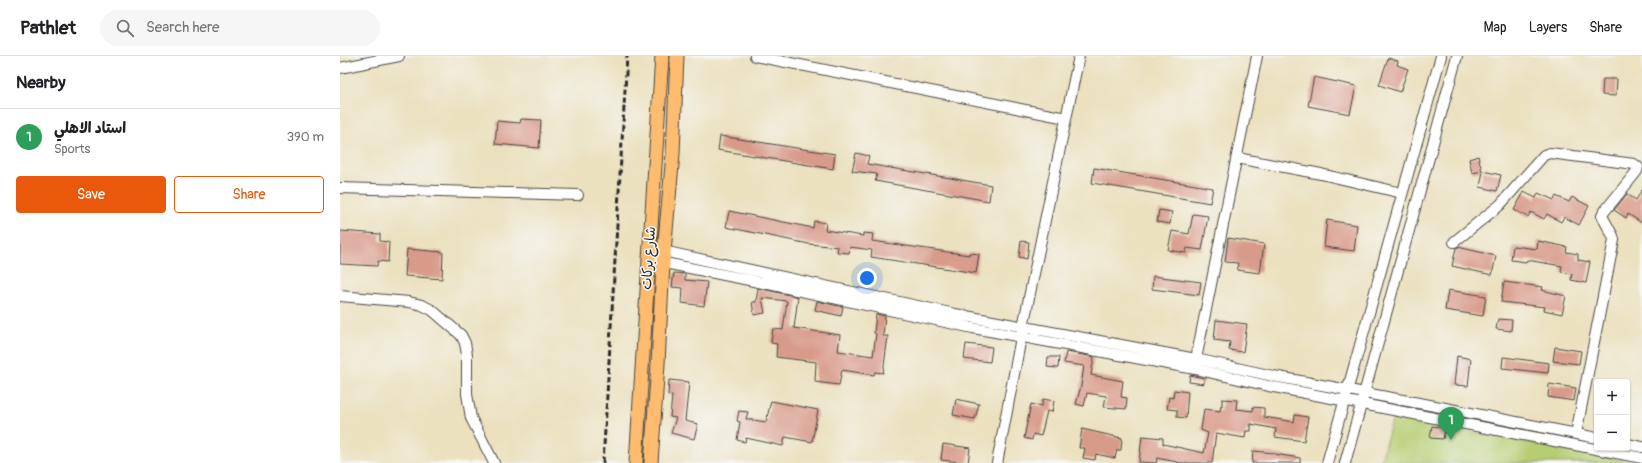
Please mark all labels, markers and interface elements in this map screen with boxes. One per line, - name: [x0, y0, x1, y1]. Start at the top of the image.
- search box: [100, 10, 380, 46]
- text: Pathlet: [20, 16, 76, 40]
- icon: search: [114, 17, 136, 39]
- text: Search here: [146, 18, 219, 37]
- text: Map: [1484, 19, 1507, 36]
- text: Layers: [1529, 19, 1567, 36]
- text: Share: [1589, 19, 1622, 36]
- text: Nearby: [16, 72, 65, 93]
- text: استاد الاهلي: [54, 119, 126, 138]
- text: 1: [26, 129, 32, 145]
- text: 390 m: [287, 129, 324, 145]
- text: Sports: [54, 141, 90, 157]
- button: Save: [16, 176, 166, 213]
- button: Share: [174, 176, 324, 213]
- street label: شارع بركات: [638, 226, 660, 290]
- your location: [857, 268, 877, 288]
- map controls: [1594, 379, 1630, 451]
- button: +: [1594, 379, 1630, 415]
- pin: 1: [1438, 407, 1464, 440]
- button: −: [1594, 415, 1630, 451]

